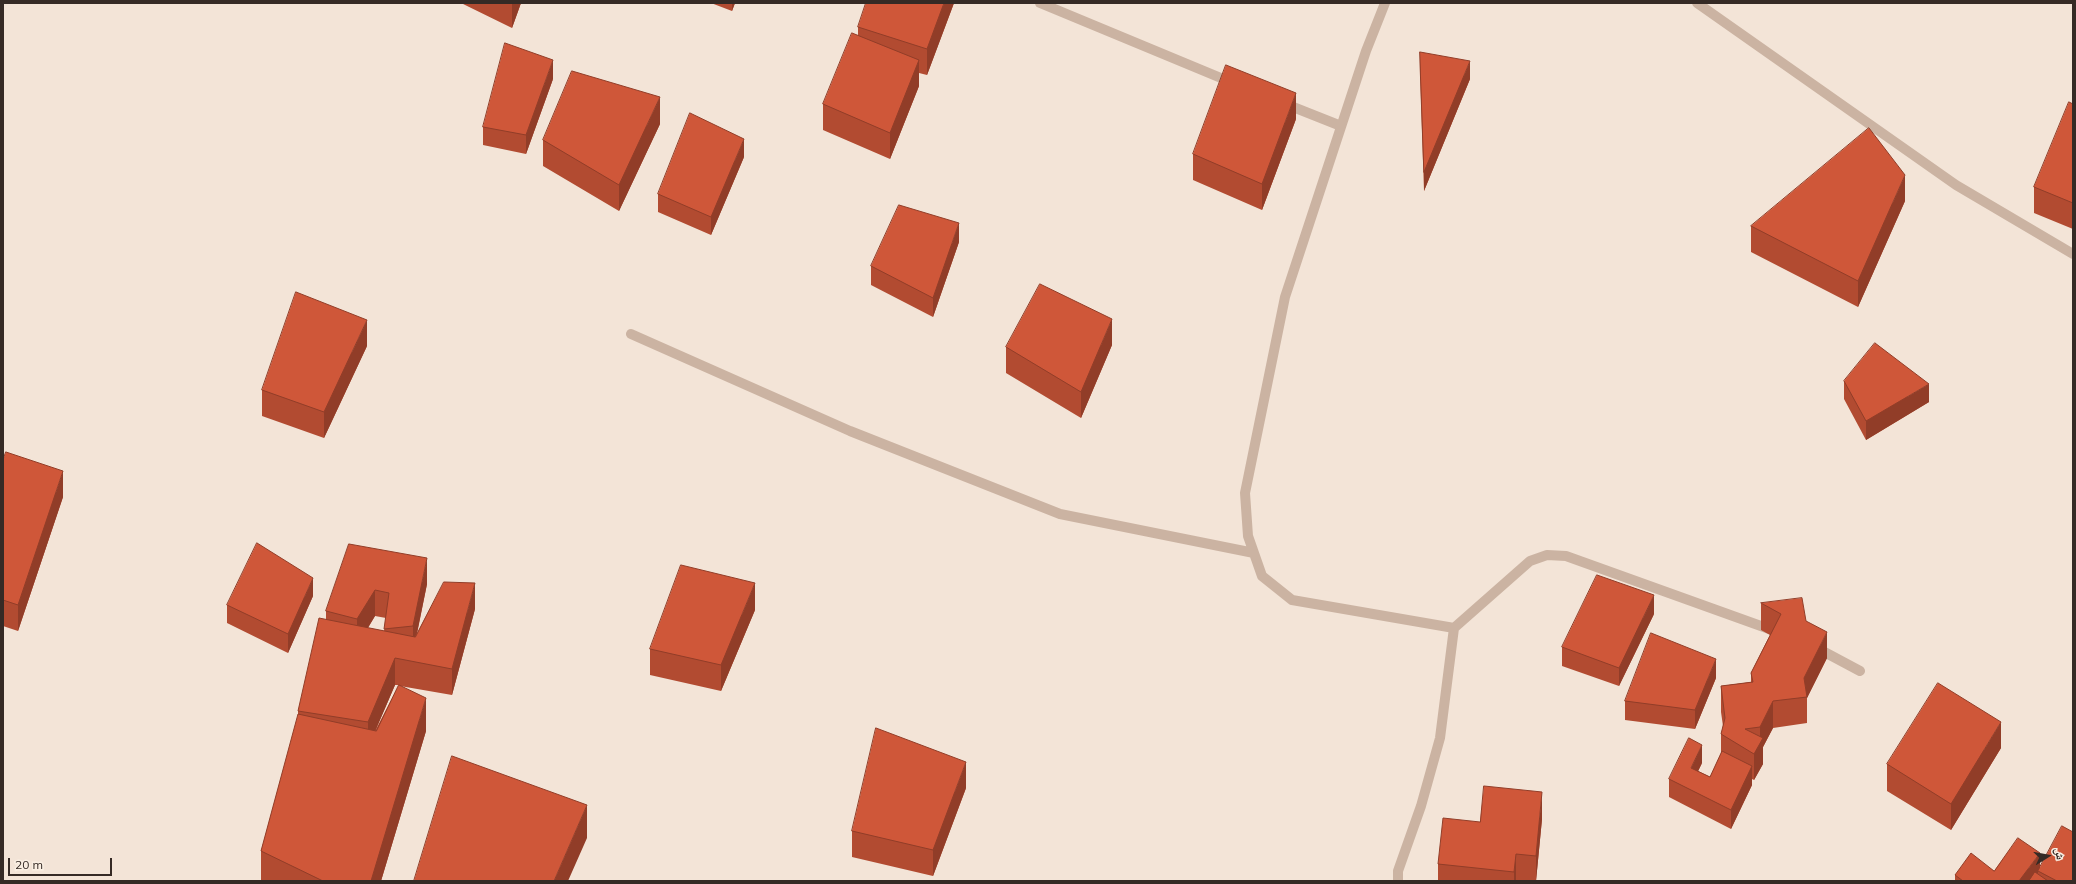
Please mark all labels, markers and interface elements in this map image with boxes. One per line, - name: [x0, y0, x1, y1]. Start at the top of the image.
- north arrow: [2028, 836, 2068, 876]
- text: ش: [2052, 847, 2068, 861]
- scale bar: [10, 850, 114, 876]
- text: 20 m: [15, 857, 43, 872]

